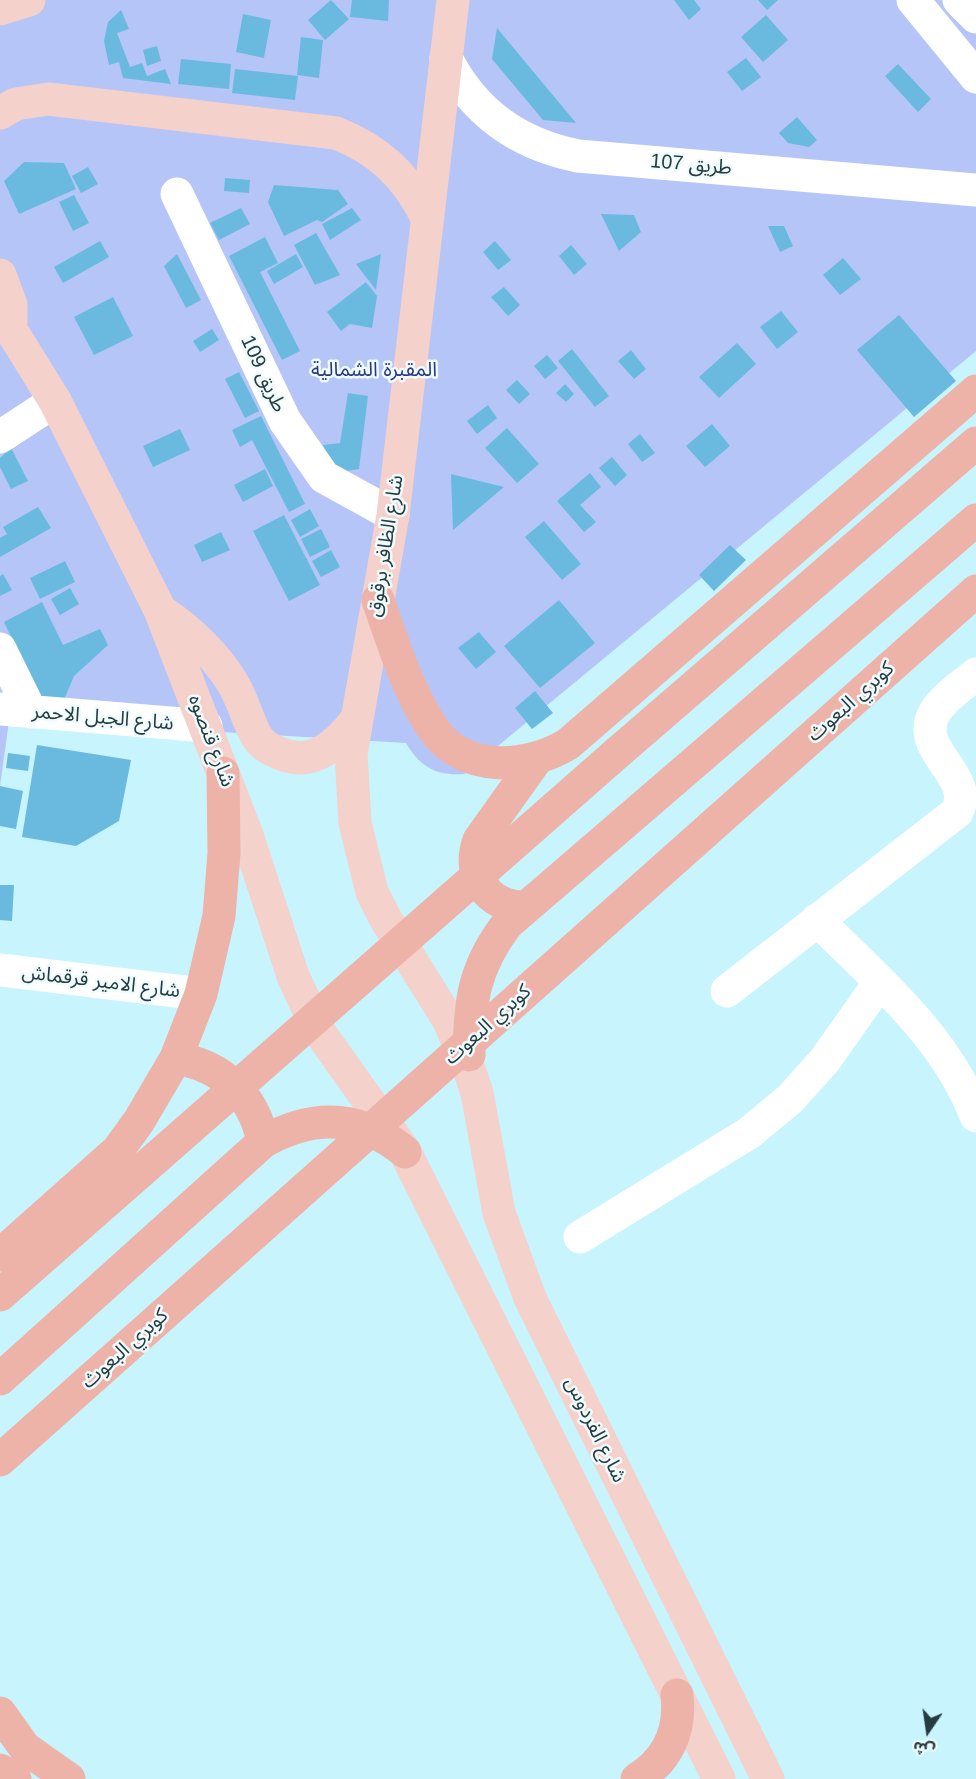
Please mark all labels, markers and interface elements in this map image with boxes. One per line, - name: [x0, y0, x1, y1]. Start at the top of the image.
- street label: طريق 107: [649, 149, 733, 181]
- street label: طريق 109: [235, 332, 291, 416]
- park label: المقبرة الشمالية: [311, 358, 437, 382]
- street label: شارع الظافر برقوق: [363, 473, 409, 619]
- street label: كوبري البعوث: [803, 657, 899, 747]
- street label: شارع قنصوه: [182, 691, 240, 791]
- street label: شارع الجبل الاحمر: [31, 700, 175, 736]
- street label: شارع الامير قرقماش: [21, 960, 181, 1004]
- street label: كوبري البعوث: [440, 980, 536, 1070]
- street label: كوبري البعوث: [77, 1304, 173, 1394]
- street label: شارع الفردوس: [559, 1373, 631, 1487]
- north arrow: [898, 1701, 958, 1761]
- text: ش: [911, 1738, 936, 1760]

